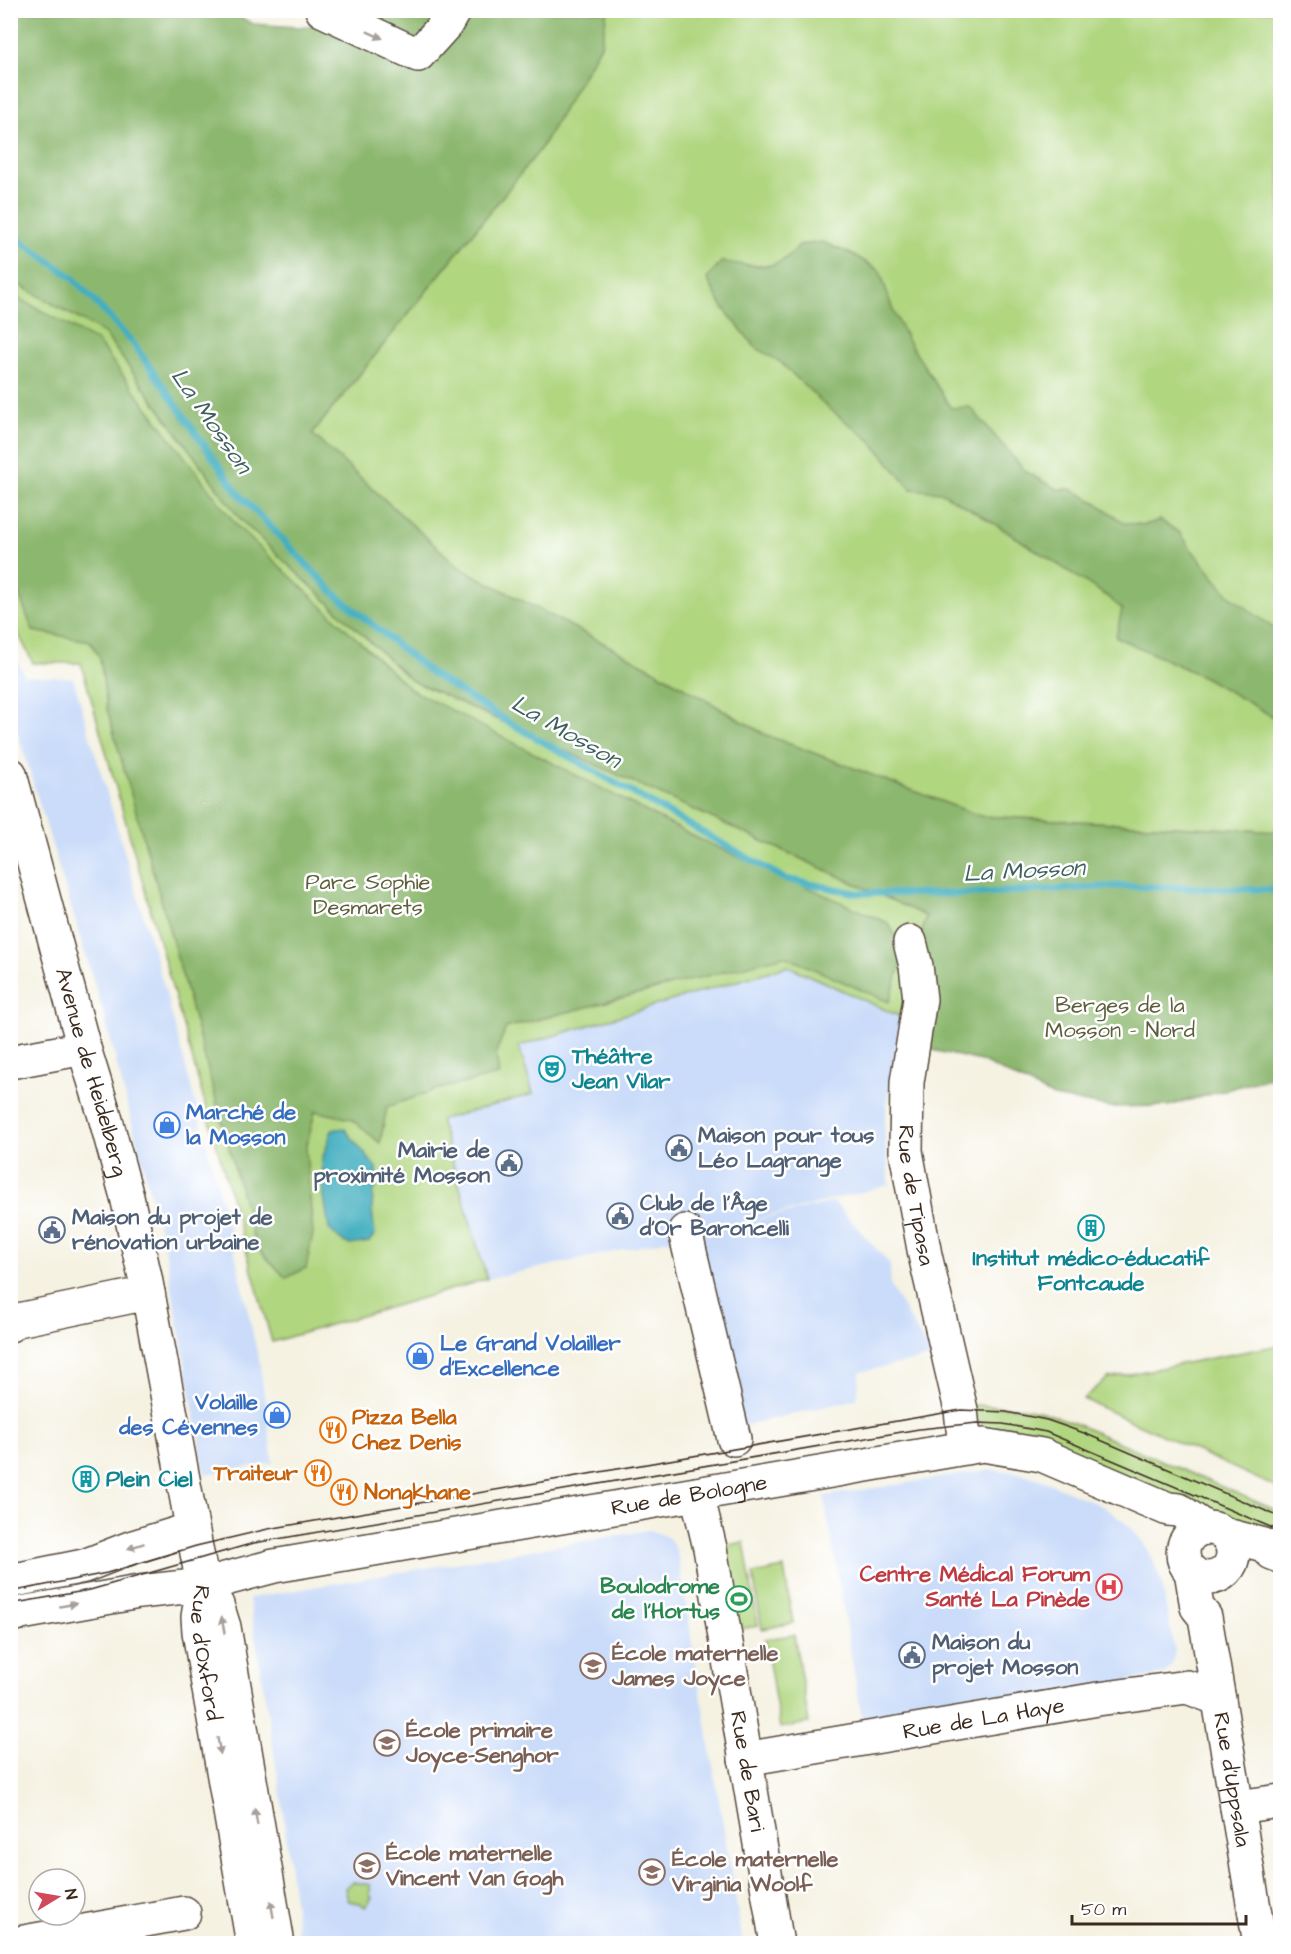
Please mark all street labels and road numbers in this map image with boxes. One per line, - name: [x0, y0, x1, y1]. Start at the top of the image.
- street label: Avenue de Heidelberg: [48, 964, 136, 1180]
- street label: Rue de Tipasa: [890, 1125, 942, 1269]
- street label: Rue de Bologne: [609, 1467, 770, 1524]
- street label: Rue d'Oxford: [182, 1583, 230, 1723]
- street label: Rue de La Haye: [900, 1689, 1067, 1747]
- street label: Rue de Bari: [722, 1709, 773, 1834]
- street label: Rue d'Uppsala: [1206, 1710, 1259, 1849]

